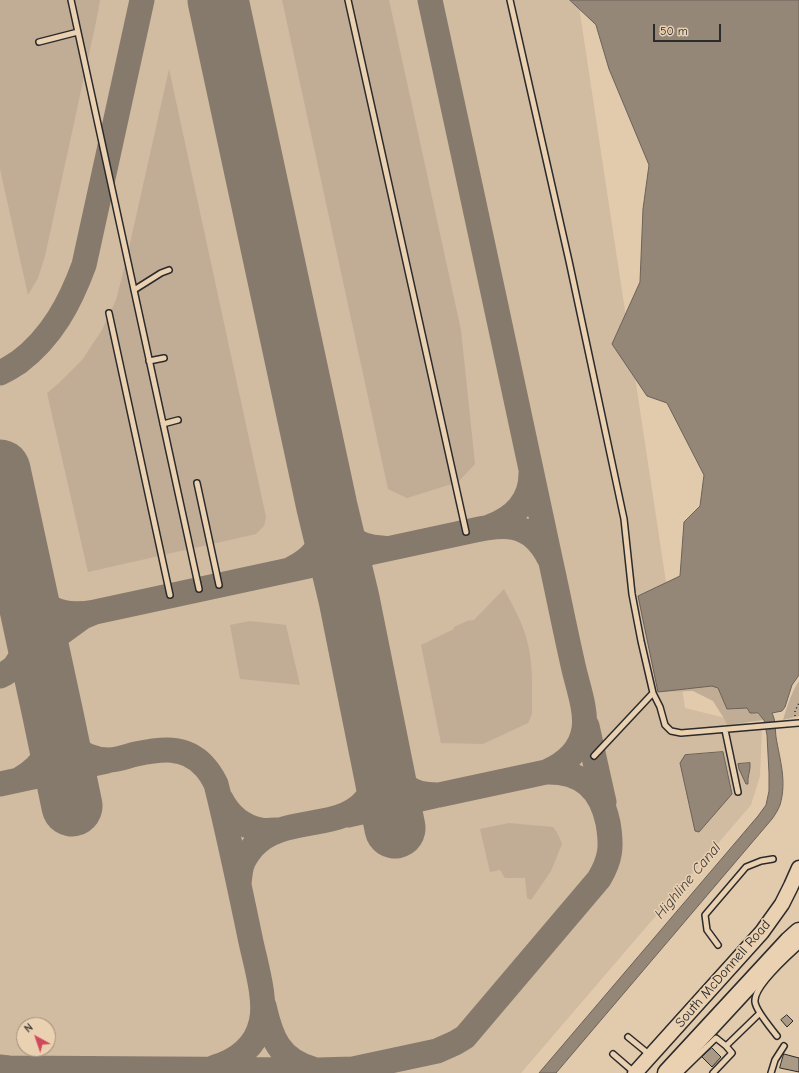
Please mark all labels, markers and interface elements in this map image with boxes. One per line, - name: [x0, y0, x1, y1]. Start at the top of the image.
- scale bar: [655, 16, 723, 42]
- text: 50 m: [660, 24, 688, 38]
- water label: Highline Canal: [651, 839, 725, 923]
- street label: South McDonnell Road: [672, 917, 774, 1031]
- north arrow: [16, 1017, 56, 1057]
- text: N: [22, 1021, 36, 1035]

